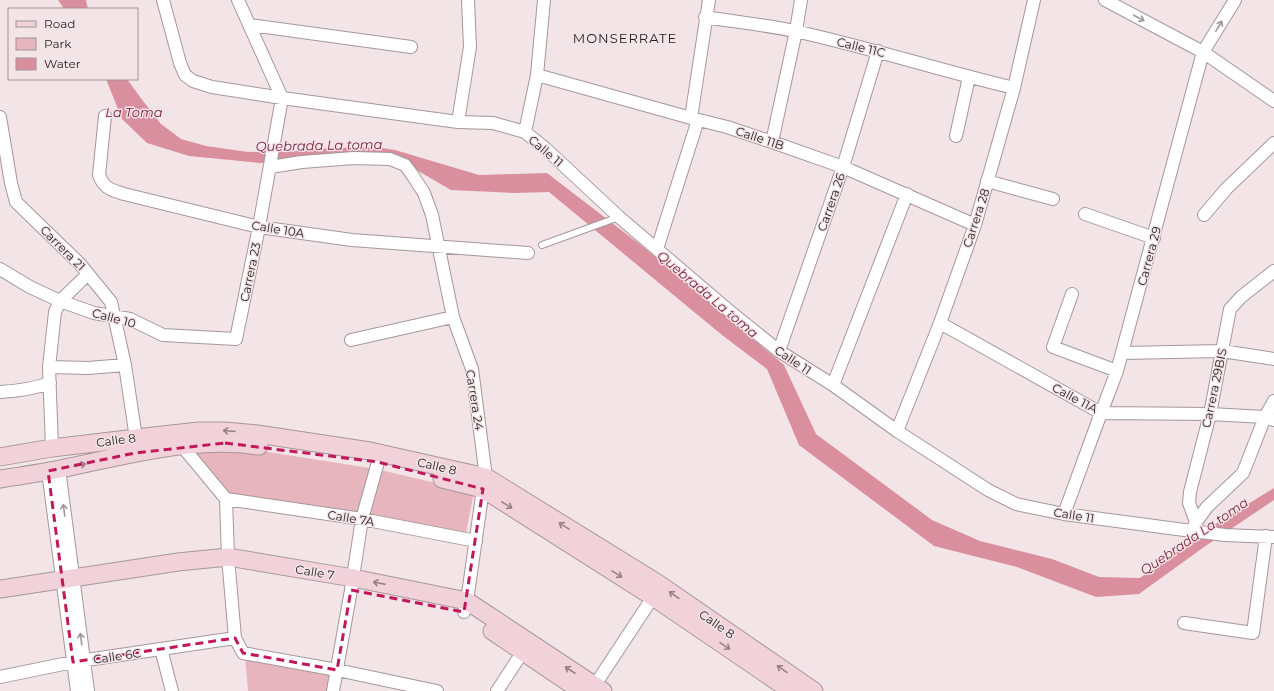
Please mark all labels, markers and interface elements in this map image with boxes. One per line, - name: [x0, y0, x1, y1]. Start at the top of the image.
- legend: [8, 8, 138, 80]
- one-way arrow: [1133, 15, 1145, 22]
- text: Road: [44, 16, 75, 31]
- one-way arrow: [1216, 20, 1224, 32]
- district label: MONSERRATE: [573, 30, 677, 46]
- street label: Calle 11C: [835, 34, 887, 60]
- text: Park: [44, 36, 72, 51]
- text: Water: [44, 56, 81, 71]
- water label: La Toma: [105, 104, 163, 120]
- street label: Calle 11B: [734, 123, 786, 153]
- street label: Calle 11: [525, 132, 567, 170]
- water label: Quebrada La toma: [255, 136, 383, 154]
- street label: Carrera 26: [814, 171, 848, 233]
- street label: Carrera 28: [959, 186, 993, 249]
- street label: Calle 10A: [251, 217, 306, 241]
- street label: Carrera 21: [37, 222, 89, 274]
- street label: Carrera 29: [1134, 225, 1164, 287]
- street label: Carrera 23: [236, 241, 264, 303]
- water label: Quebrada La toma: [654, 247, 762, 341]
- street label: Calle 10: [91, 305, 138, 331]
- street label: Calle 11: [772, 342, 814, 378]
- street label: Carrera 29BIS: [1198, 347, 1230, 429]
- street label: Carrera 24: [463, 369, 487, 431]
- street label: Calle 11A: [1050, 380, 1101, 416]
- one-way arrow: [223, 428, 236, 435]
- street label: Calle 8: [95, 430, 137, 450]
- street label: Calle 8: [416, 454, 459, 478]
- one-way arrow: [73, 461, 86, 469]
- water label: Quebrada La toma: [1137, 494, 1251, 578]
- one-way arrow: [501, 501, 513, 509]
- one-way arrow: [60, 504, 68, 517]
- street label: Calle 11: [1053, 504, 1095, 526]
- street label: Calle 7A: [327, 507, 376, 529]
- one-way arrow: [559, 522, 570, 530]
- street label: Calle 7: [294, 562, 336, 582]
- one-way arrow: [611, 570, 622, 578]
- one-way arrow: [373, 579, 386, 587]
- one-way arrow: [669, 591, 680, 599]
- street label: Calle 8: [696, 606, 738, 642]
- one-way arrow: [77, 632, 85, 645]
- one-way arrow: [719, 642, 730, 650]
- street label: Calle 6C: [92, 645, 142, 667]
- one-way arrow: [564, 665, 576, 673]
- one-way arrow: [776, 665, 787, 673]

